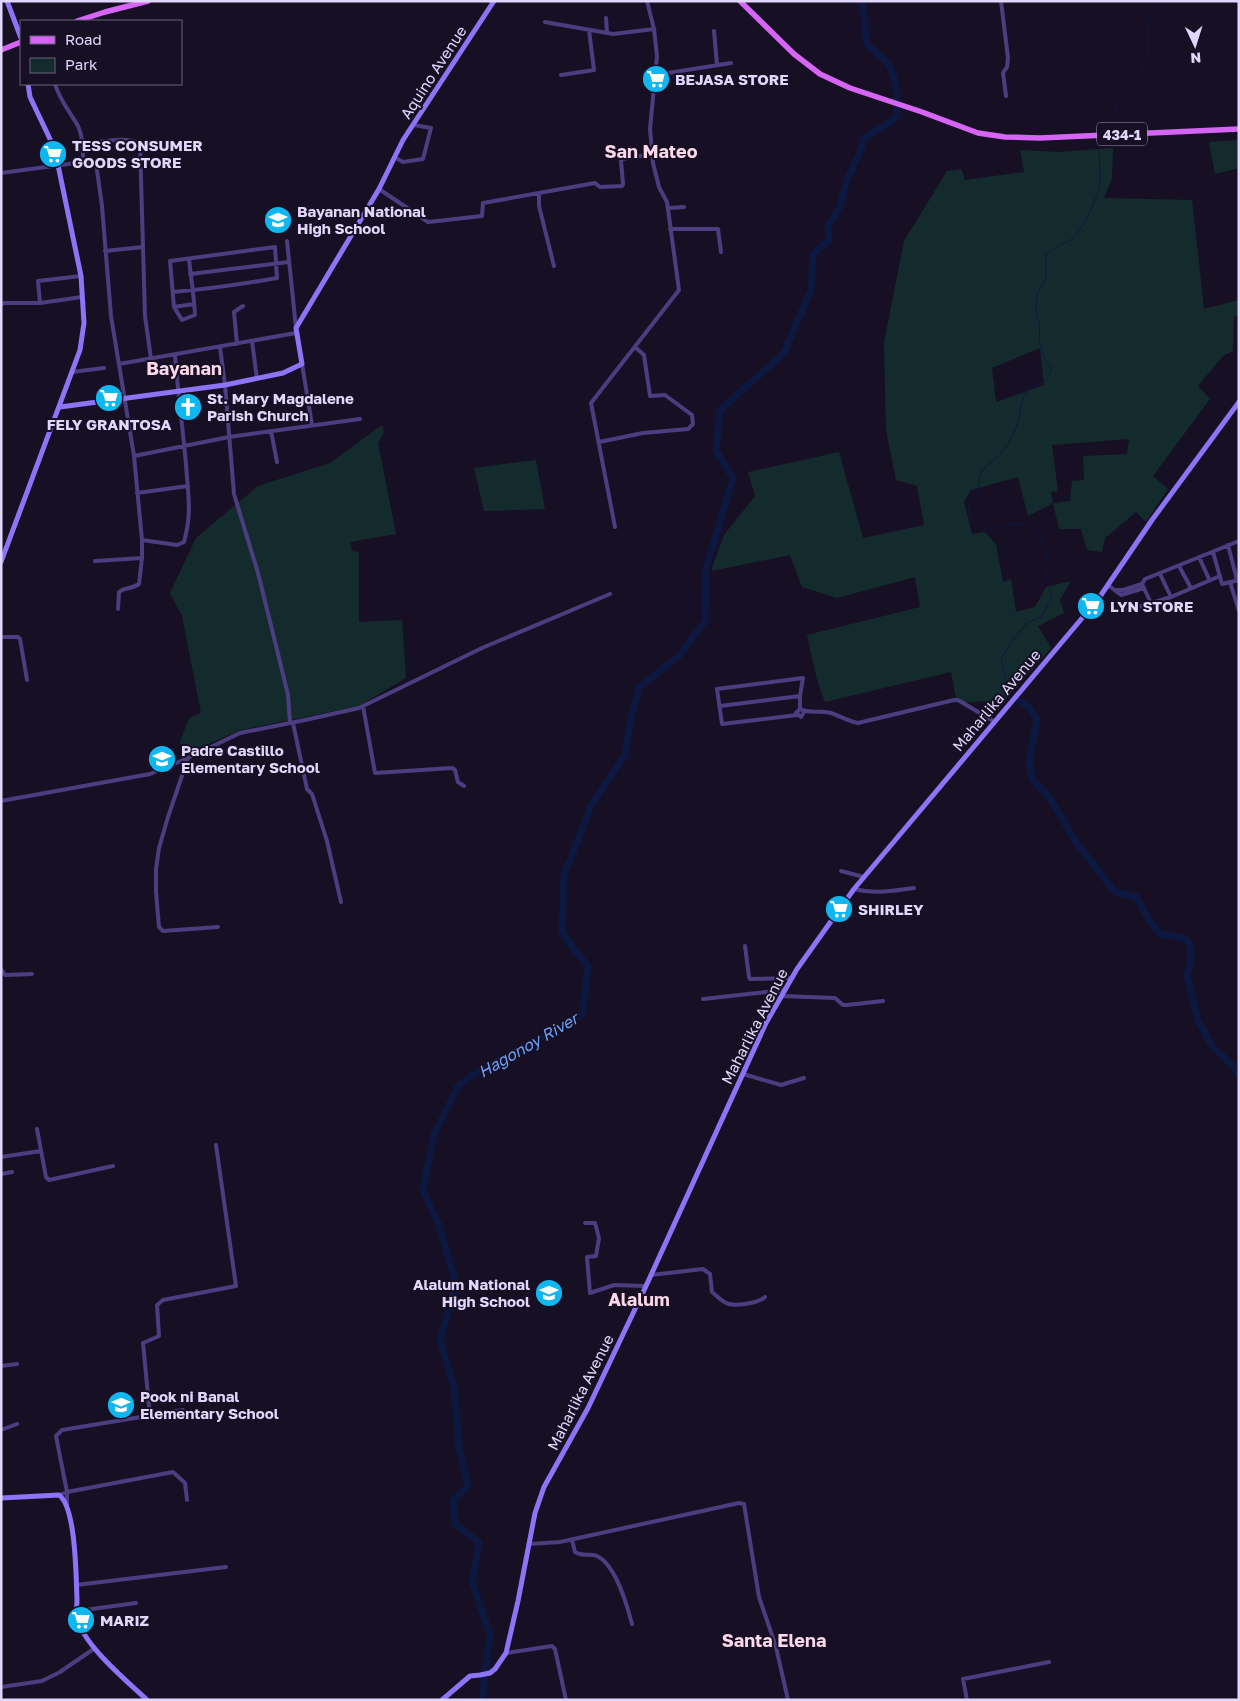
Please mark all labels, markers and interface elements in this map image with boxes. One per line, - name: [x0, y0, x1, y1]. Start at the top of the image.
- legend: [20, 20, 182, 85]
- north arrow: [1170, 20, 1220, 70]
- street label: Aquino Avenue: [396, 22, 470, 122]
- text: Road: [65, 30, 102, 48]
- text: N: [1190, 50, 1202, 67]
- text: Park: [65, 55, 98, 73]
- supermarket icon: BEJASA STORE: [641, 64, 671, 94]
- place label: BEJASA STORE: [675, 70, 789, 88]
- road number: 434-1: [1097, 122, 1147, 146]
- place label: TESS CONSUMER GOODS STORE: [72, 136, 203, 171]
- supermarket icon: TESS CONSUMER GOODS STORE: [38, 139, 68, 169]
- district label: San Mateo: [605, 140, 698, 162]
- place label: Bayanan National High School: [297, 202, 426, 237]
- school or university icon: Bayanan National High School: [263, 205, 293, 235]
- district label: Bayanan: [146, 357, 222, 379]
- supermarket icon: FELY GRANTOSA: [94, 383, 124, 413]
- place label: St. Mary Magdalene Parish Church: [207, 389, 354, 424]
- church icon: St. Mary Magdalene Parish Church: [173, 392, 203, 422]
- place label: FELY GRANTOSA: [47, 415, 172, 433]
- supermarket icon: LYN STORE: [1076, 591, 1106, 621]
- place label: LYN STORE: [1110, 597, 1193, 615]
- street label: Maharlika Avenue: [948, 645, 1044, 755]
- place label: Padre Castillo Elementary School: [181, 741, 320, 776]
- school or university icon: Padre Castillo Elementary School: [147, 744, 177, 774]
- supermarket icon: SHIRLEY: [824, 894, 854, 924]
- place label: SHIRLEY: [858, 900, 924, 918]
- street label: Maharlika Avenue: [717, 965, 791, 1087]
- water label: Hagonoy River: [474, 1007, 584, 1082]
- place label: Alalum National High School: [413, 1275, 530, 1310]
- school or university icon: Alalum National High School: [534, 1278, 564, 1308]
- district label: Alalum: [608, 1288, 670, 1310]
- street label: Maharlika Avenue: [543, 1331, 617, 1453]
- place label: Pook ni Banal Elementary School: [140, 1387, 279, 1422]
- school or university icon: Pook ni Banal Elementary School: [106, 1390, 136, 1420]
- supermarket icon: MARIZ: [66, 1605, 96, 1635]
- place label: MARIZ: [100, 1611, 149, 1629]
- district label: Santa Elena: [722, 1629, 826, 1651]

